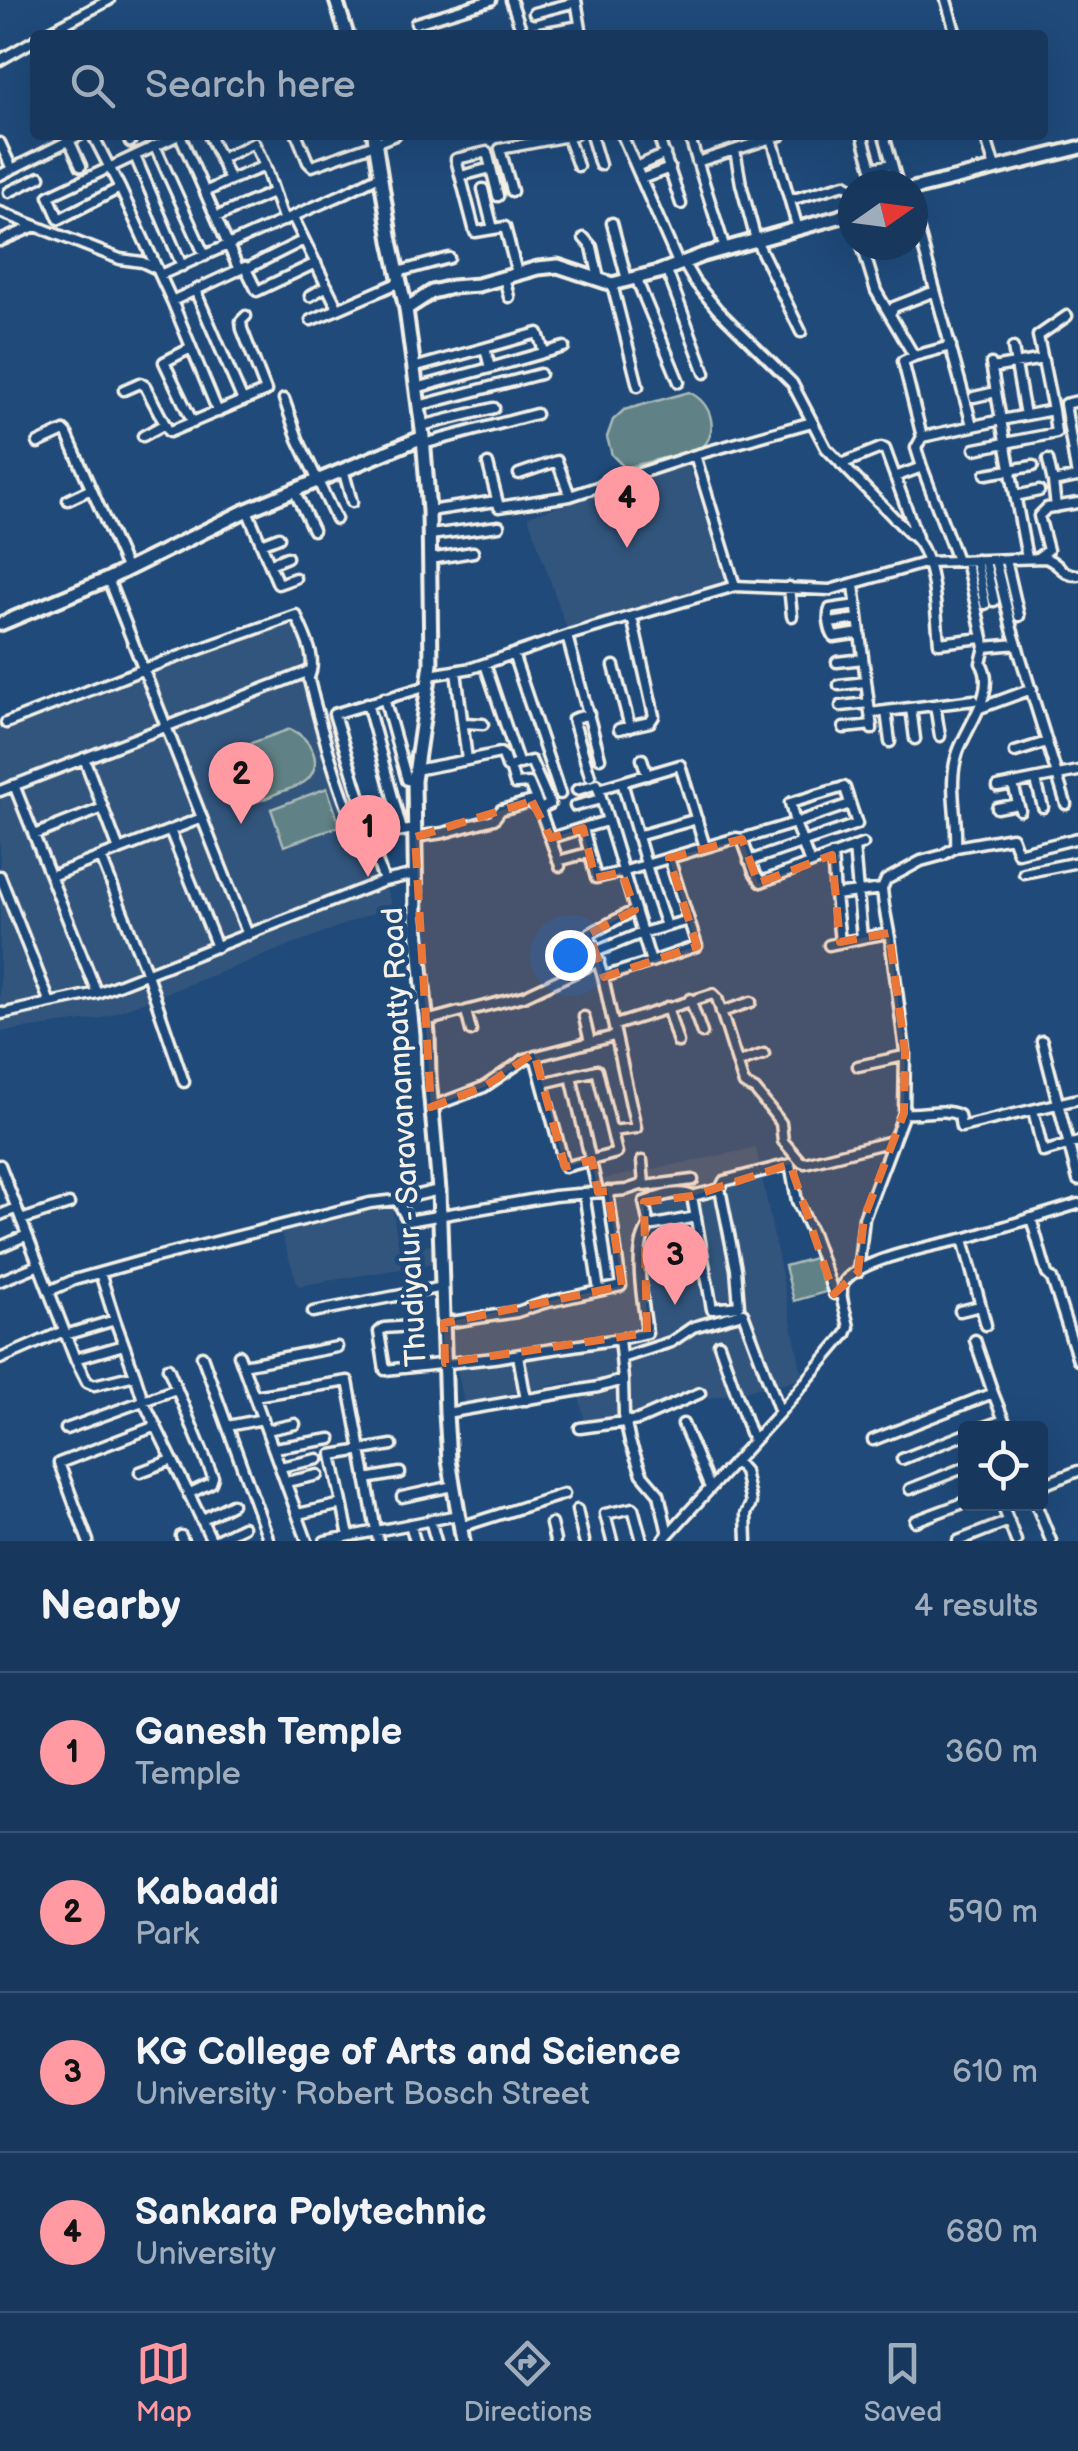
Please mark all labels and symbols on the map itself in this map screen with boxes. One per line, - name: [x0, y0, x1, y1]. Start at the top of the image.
- north arrow: [838, 170, 928, 260]
- pin: 4: [594, 466, 660, 548]
- pin: 2: [208, 742, 274, 824]
- pin: 1: [336, 794, 400, 877]
- street label: Thudiyalur - Saravanampatty Road: [375, 906, 435, 1368]
- your location: [545, 930, 596, 981]
- pin: 3: [642, 1222, 708, 1305]

